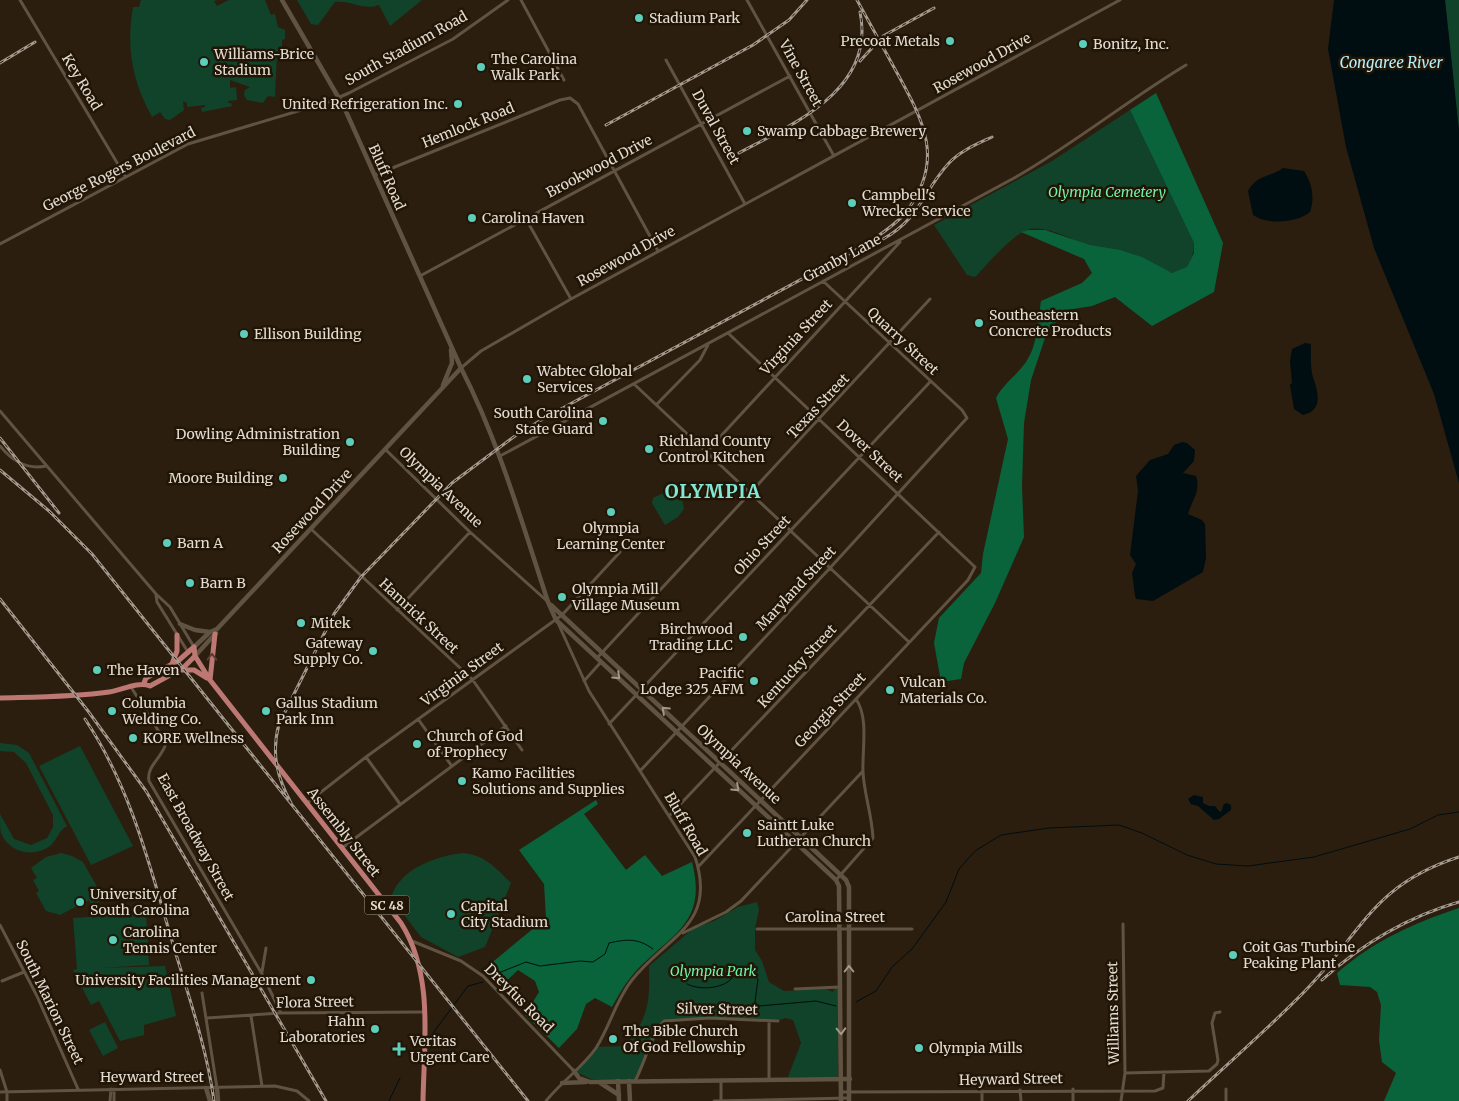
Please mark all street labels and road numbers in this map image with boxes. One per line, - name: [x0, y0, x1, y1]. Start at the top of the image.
- street label: South Stadium Road: [342, 7, 471, 89]
- street label: Rosewood Drive: [930, 29, 1034, 97]
- street label: Vine Street: [775, 36, 827, 110]
- street label: Key Road: [58, 51, 106, 114]
- street label: Duval Street: [688, 87, 744, 168]
- street label: Hemlock Road: [419, 98, 517, 152]
- street label: George Rogers Boulevard: [40, 122, 199, 215]
- street label: Brookwood Drive: [543, 130, 655, 202]
- street label: Bluff Road: [365, 141, 410, 213]
- street label: Rosewood Drive: [574, 222, 678, 290]
- street label: Granby Lane: [800, 230, 884, 286]
- street label: Virginia Street: [755, 295, 836, 380]
- street label: Quarry Street: [864, 303, 943, 379]
- street label: Texas Street: [783, 369, 853, 442]
- street label: Dover Street: [833, 416, 907, 486]
- street label: Olympia Avenue: [396, 443, 486, 531]
- street label: Rosewood Drive: [268, 465, 356, 557]
- street label: Ohio Street: [730, 511, 795, 579]
- street label: Maryland Street: [752, 542, 840, 634]
- street label: Hamrick Street: [375, 574, 463, 658]
- street label: Kentucky Street: [754, 620, 841, 711]
- street label: Virginia Street: [416, 638, 507, 711]
- street label: Georgia Street: [791, 668, 870, 751]
- street label: Olympia Avenue: [693, 720, 785, 808]
- street label: East Broadway Street: [154, 770, 239, 904]
- street label: Assembly Street: [303, 783, 385, 881]
- street label: Bluff Road: [661, 789, 712, 859]
- road number: SC 48: [364, 896, 410, 914]
- street label: Carolina Street: [785, 908, 885, 926]
- street label: South Marion Street: [12, 937, 88, 1068]
- street label: Dreyfus Road: [481, 960, 558, 1037]
- street label: Williams Street: [1103, 961, 1123, 1066]
- street label: Flora Street: [276, 992, 355, 1012]
- street label: Silver Street: [676, 999, 758, 1019]
- street label: Heyward Street: [100, 1068, 205, 1086]
- street label: Heyward Street: [959, 1069, 1064, 1089]

